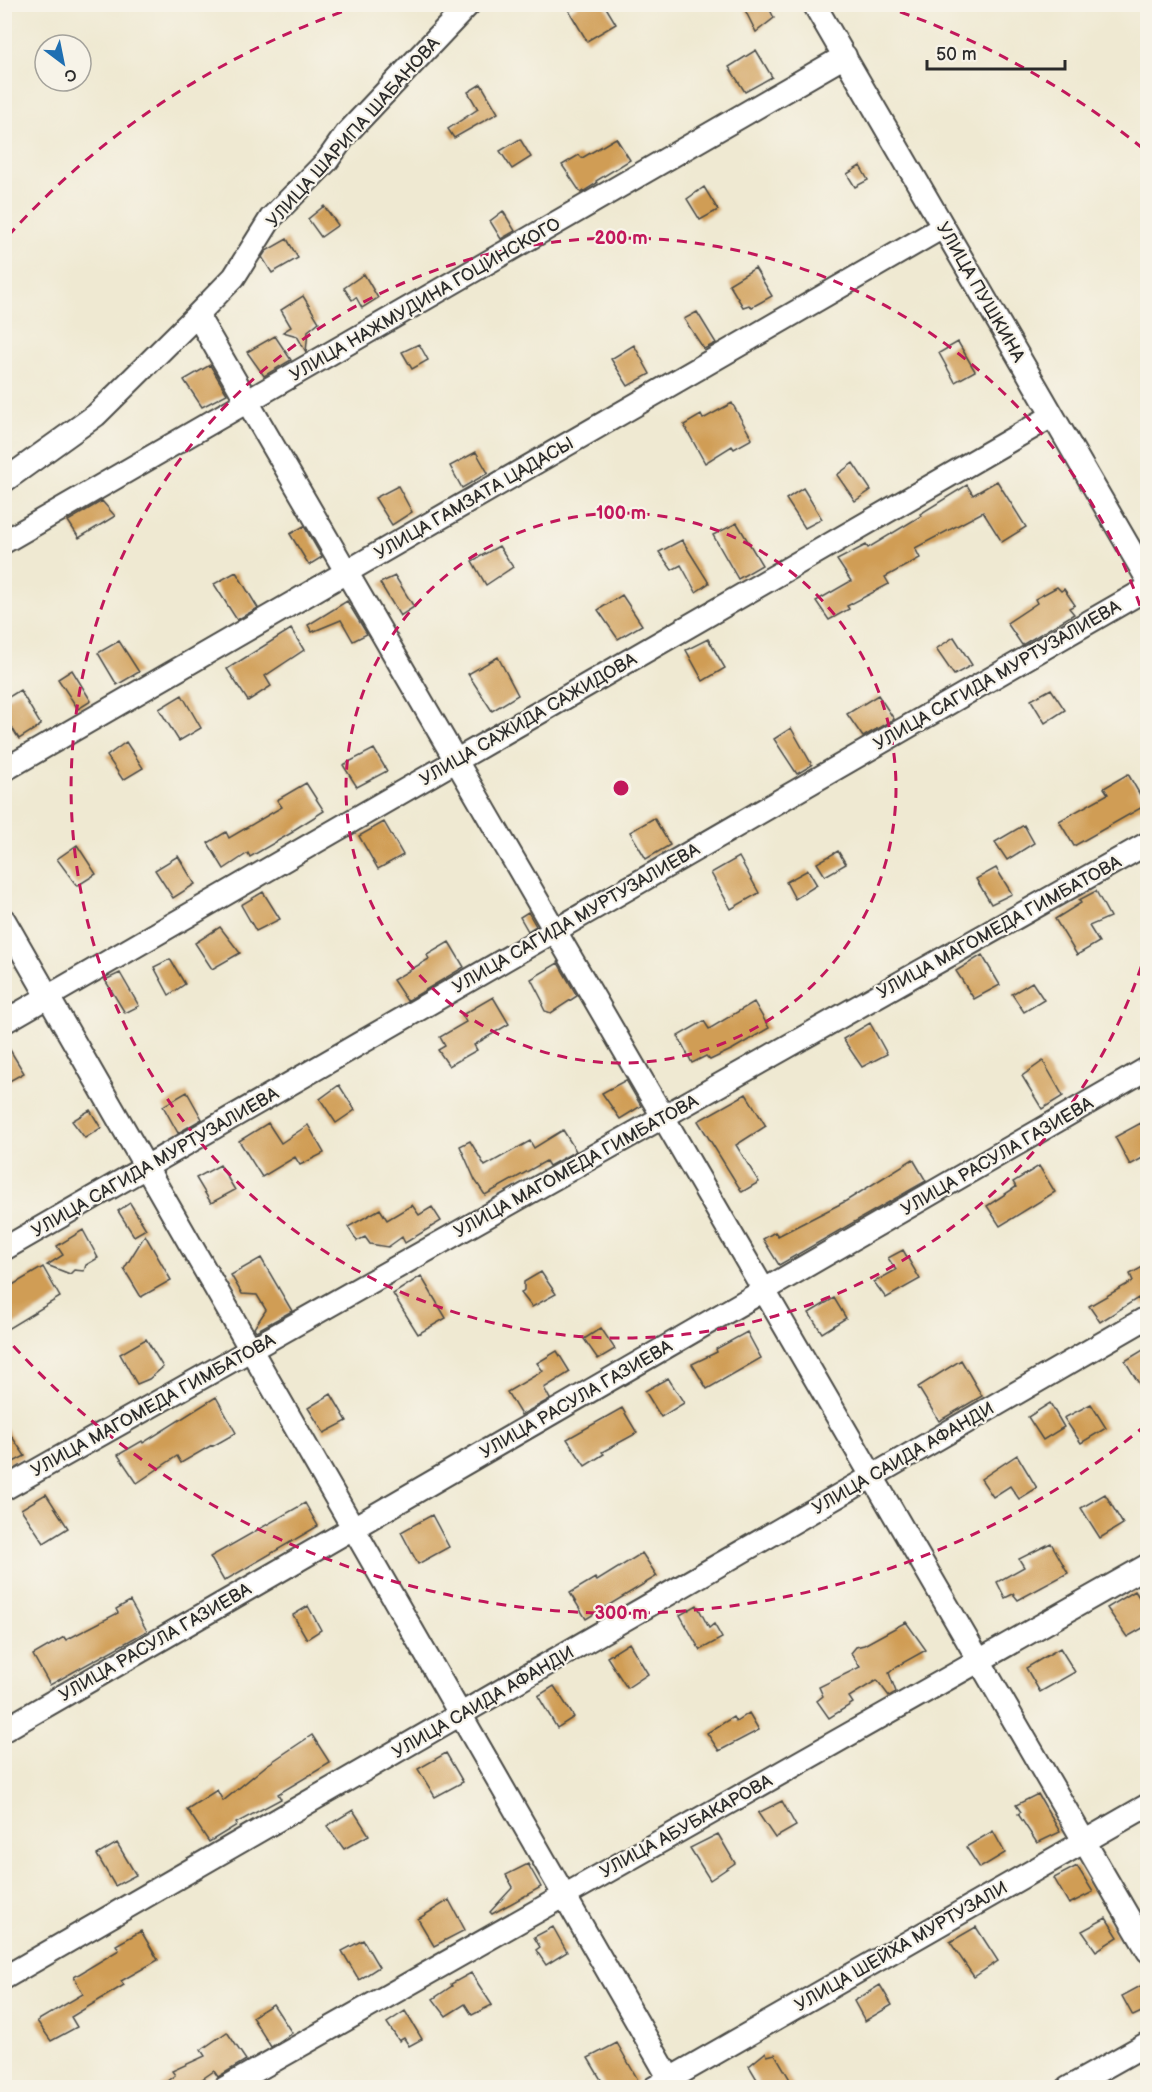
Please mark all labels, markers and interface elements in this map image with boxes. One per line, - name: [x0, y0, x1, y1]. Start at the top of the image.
- north arrow: [33, 33, 93, 93]
- street label: УЛИЦА ШАРИПА ШАБАНОВА: [262, 33, 444, 232]
- scale bar: [927, 33, 1065, 71]
- text: 50 m: [936, 44, 977, 65]
- text: С: [60, 63, 80, 85]
- street label: УЛИЦА НАЖМУДИНА ГОЦИНСКОГО: [286, 213, 564, 386]
- street label: УЛИЦА ПУШКИНА: [932, 219, 1029, 366]
- text: 200 m: [594, 228, 648, 249]
- street label: УЛИЦА ГАМЗАТА ЦАДАСЫ: [371, 433, 578, 564]
- text: 100 m: [596, 503, 646, 524]
- street label: УЛИЦА САГИДА МУРТУЗАЛИЕВА: [870, 596, 1125, 755]
- street label: УЛИЦА САЖИДА САЖИДОВА: [416, 649, 640, 790]
- centre of rings: [611, 778, 631, 798]
- street label: УЛИЦА САГИДА МУРТУЗАЛИЕВА: [449, 839, 704, 998]
- street label: УЛИЦА МАГОМЕДА ГИМБАТОВА: [874, 851, 1125, 1003]
- street label: УЛИЦА САГИДА МУРТУЗАЛИЕВА: [28, 1083, 283, 1242]
- street label: УЛИЦА МАГОМЕДА ГИМБАТОВА: [451, 1090, 702, 1242]
- street label: УЛИЦА РАСУЛА ГАЗИЕВА: [897, 1093, 1097, 1220]
- street label: УЛИЦА МАГОМЕДА ГИМБАТОВА: [28, 1329, 279, 1481]
- street label: УЛИЦА РАСУЛА ГАЗИЕВА: [476, 1336, 676, 1463]
- street label: УЛИЦА САИДА АФАНДИ: [809, 1398, 998, 1519]
- street label: УЛИЦА РАСУЛА ГАЗИЕВА: [55, 1579, 255, 1706]
- text: 300 m: [594, 1603, 648, 1624]
- street label: УЛИЦА САИДА АФАНДИ: [389, 1642, 578, 1763]
- street label: УЛИЦА АБУБАКАРОВА: [596, 1770, 776, 1883]
- street label: УЛИЦА ШЕЙХА МУРТУЗАЛИ: [791, 1877, 1011, 2016]

